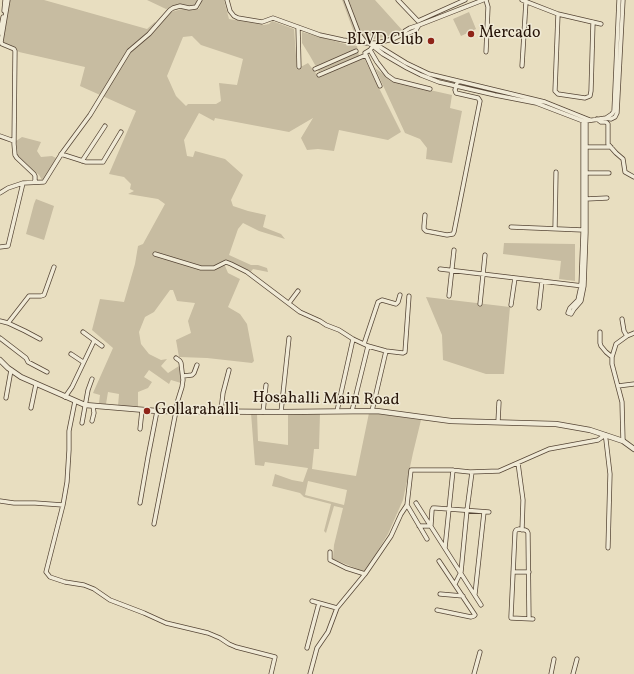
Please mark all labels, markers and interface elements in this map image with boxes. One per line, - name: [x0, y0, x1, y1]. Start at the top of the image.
- place label: Mercado: [479, 24, 541, 44]
- marker: Mercado: [466, 29, 476, 39]
- place label: BLVD Club: [347, 31, 423, 51]
- marker: BLVD Club: [426, 36, 436, 46]
- street label: Hosahalli Main Road: [252, 389, 400, 411]
- place label: Gollarahalli: [155, 401, 239, 421]
- marker: Gollarahalli: [142, 406, 152, 416]

